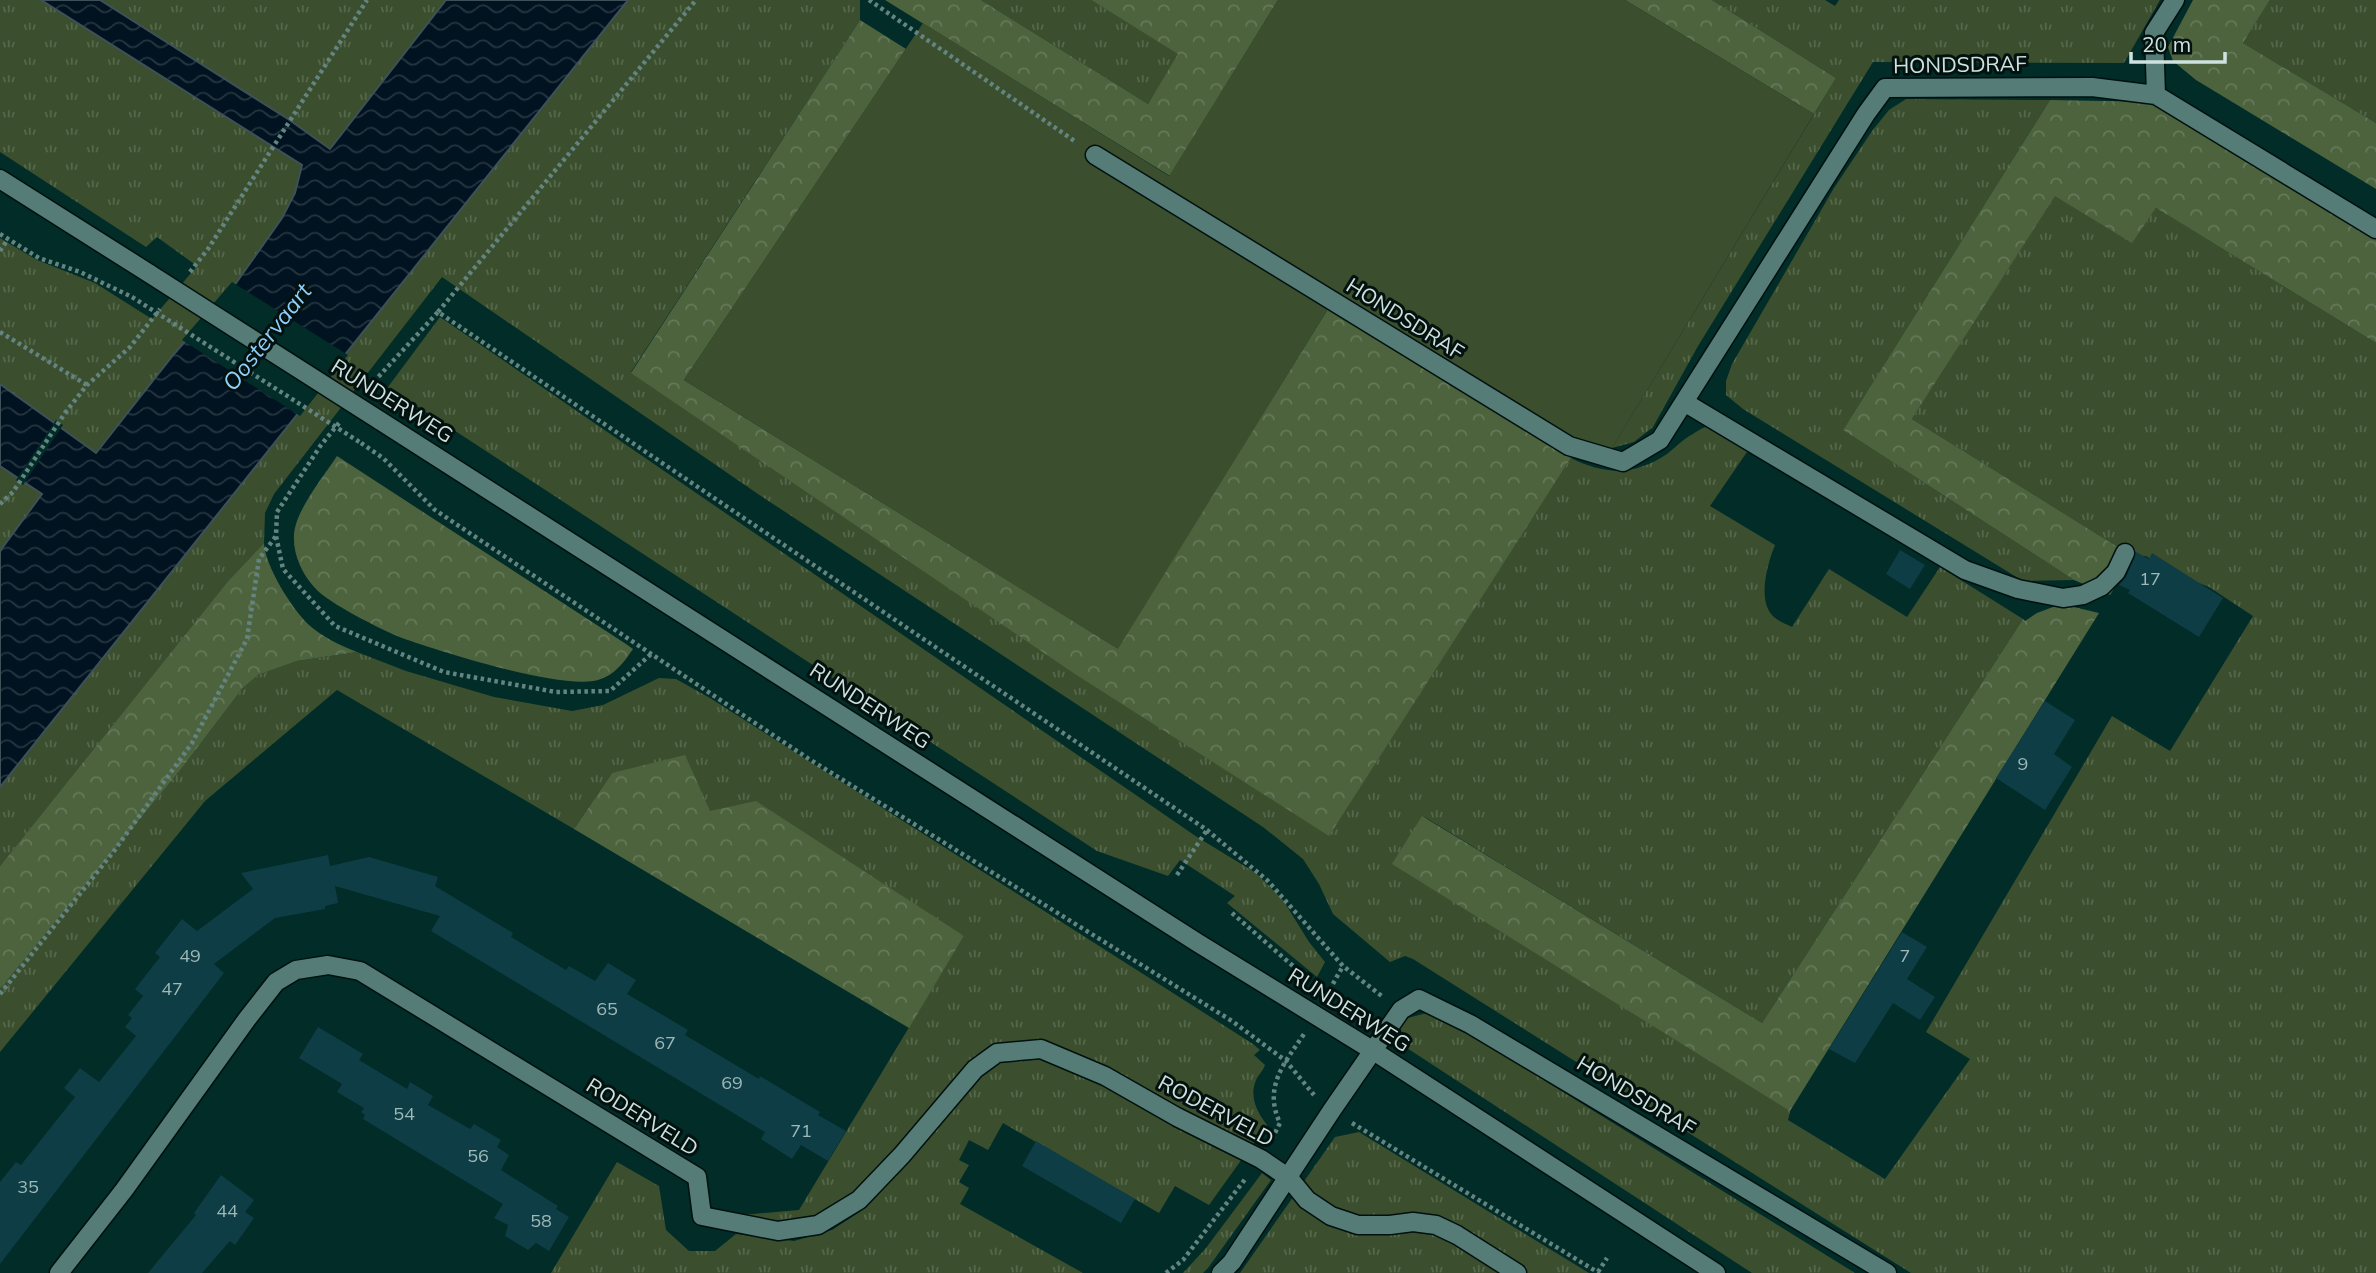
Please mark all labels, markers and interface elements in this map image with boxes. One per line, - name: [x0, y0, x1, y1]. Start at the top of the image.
- scale bar: [2131, 21, 2226, 65]
- text: 20 m: [2142, 31, 2191, 57]
- street label: HONDSDRAF: [1893, 50, 2027, 78]
- street label: HONDSDRAF: [1342, 272, 1469, 365]
- water label: Oostervaart: [216, 276, 318, 396]
- street label: RUNDERWEG: [327, 352, 458, 448]
- house number: 17: [2139, 567, 2161, 590]
- street label: RUNDERWEG: [805, 656, 936, 754]
- house number: 9: [2018, 752, 2028, 775]
- house number: 49: [179, 944, 201, 967]
- house number: 7: [1900, 944, 1910, 967]
- street label: RUNDERWEG: [1284, 961, 1415, 1057]
- house number: 47: [161, 977, 183, 1000]
- house number: 65: [596, 997, 618, 1020]
- house number: 67: [654, 1031, 676, 1054]
- street label: HONDSDRAF: [1572, 1049, 1701, 1141]
- street label: RODERVELD: [1154, 1069, 1279, 1151]
- street label: RODERVELD: [582, 1071, 703, 1161]
- house number: 69: [721, 1071, 743, 1094]
- house number: 54: [393, 1102, 415, 1125]
- house number: 71: [790, 1119, 812, 1142]
- house number: 56: [467, 1144, 489, 1167]
- house number: 35: [17, 1175, 39, 1198]
- house number: 44: [216, 1199, 238, 1222]
- house number: 58: [530, 1209, 552, 1232]

